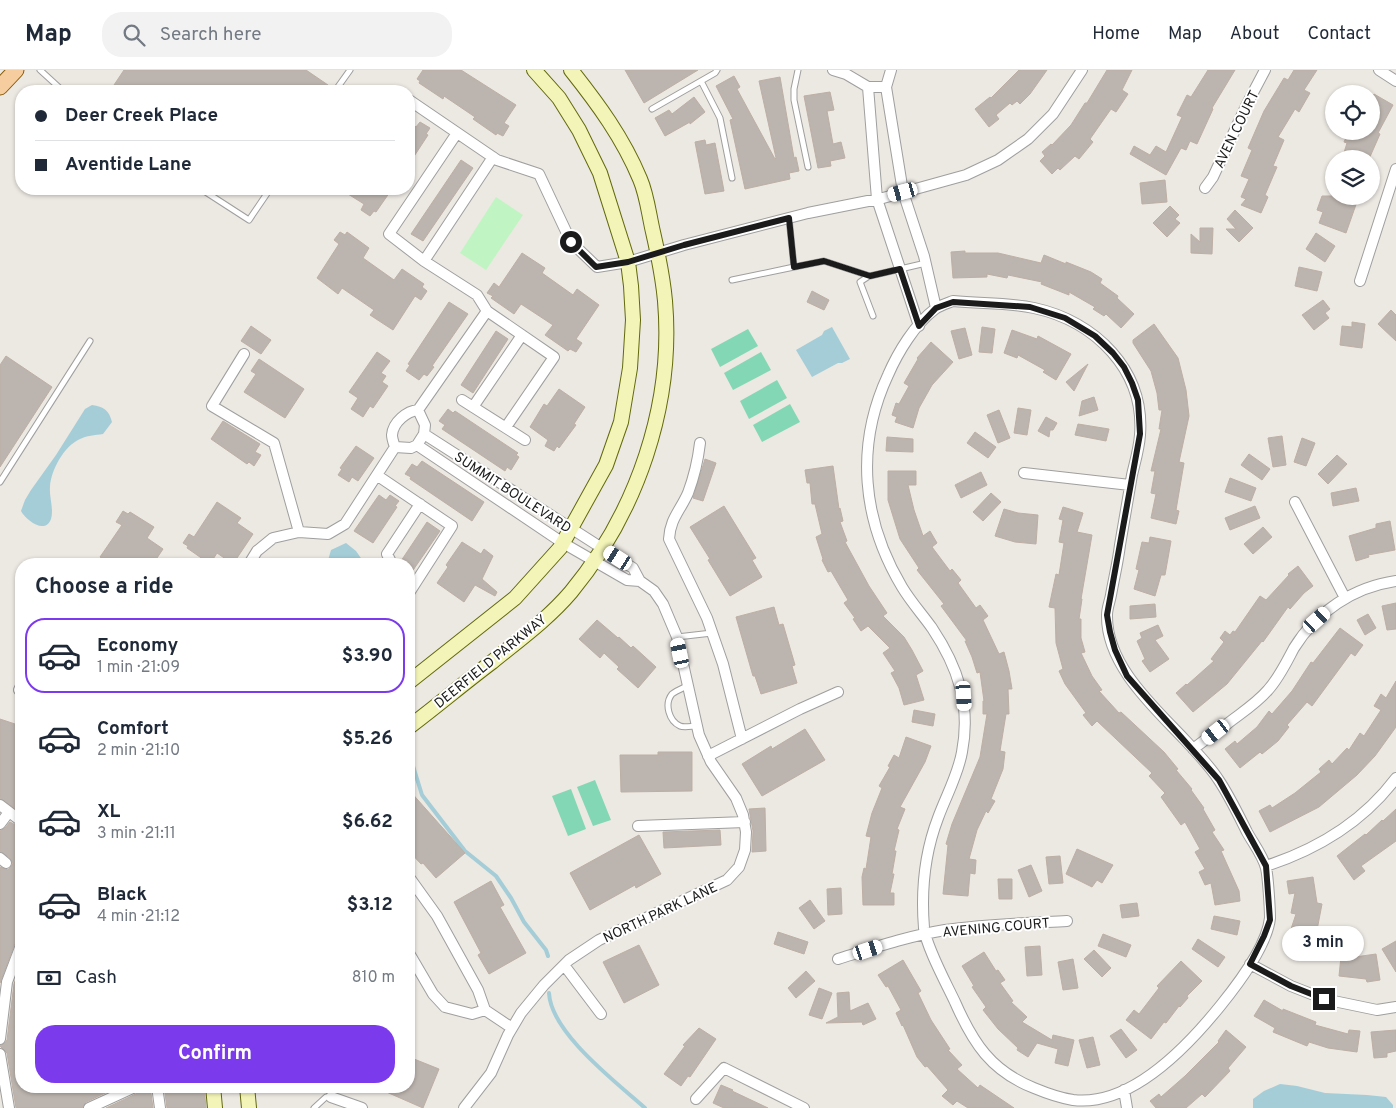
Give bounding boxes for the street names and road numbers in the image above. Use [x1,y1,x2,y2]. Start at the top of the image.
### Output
street label: AVEN COURT [1211,88,1264,171]
street label: SUMMIT BOULEVARD [450,449,574,537]
street label: DEERFIELD PARKWAY [431,612,551,713]
street label: NORTH PARK LANE [601,879,721,947]
street label: AVENING COURT [942,915,1051,942]

